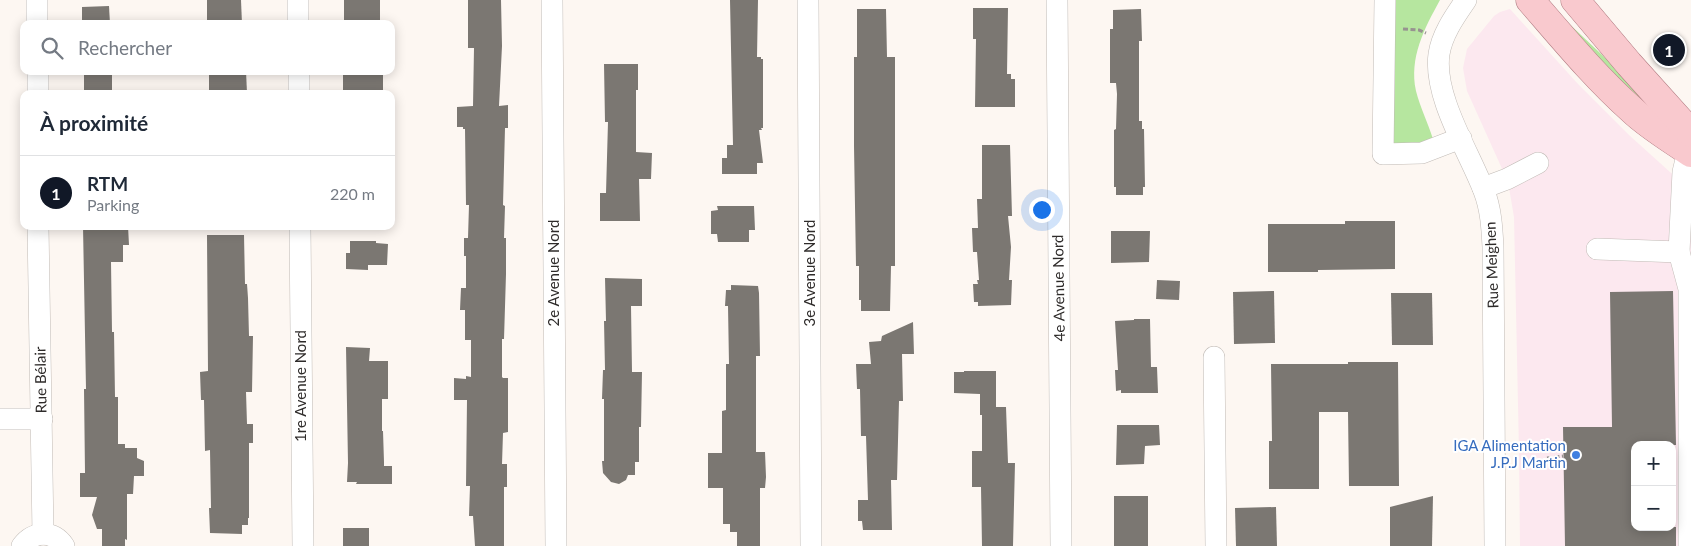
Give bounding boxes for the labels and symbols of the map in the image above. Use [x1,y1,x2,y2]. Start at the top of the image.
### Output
pin: 1 [1653,31,1685,69]
your location [1029,197,1055,223]
street label: 2e Avenue Nord [544,220,562,326]
street label: 3e Avenue Nord [800,220,818,326]
street label: Rue Meighen [1480,221,1502,309]
street label: 4e Avenue Nord [1048,234,1068,342]
street label: 1re Avenue Nord [291,330,309,442]
street label: Rue Bélair [30,346,50,414]
place label: IGA Alimentation J.P.J Martin [1453,436,1566,471]
marker: IGA Alimentation J.P.J Martin [1570,449,1582,461]

